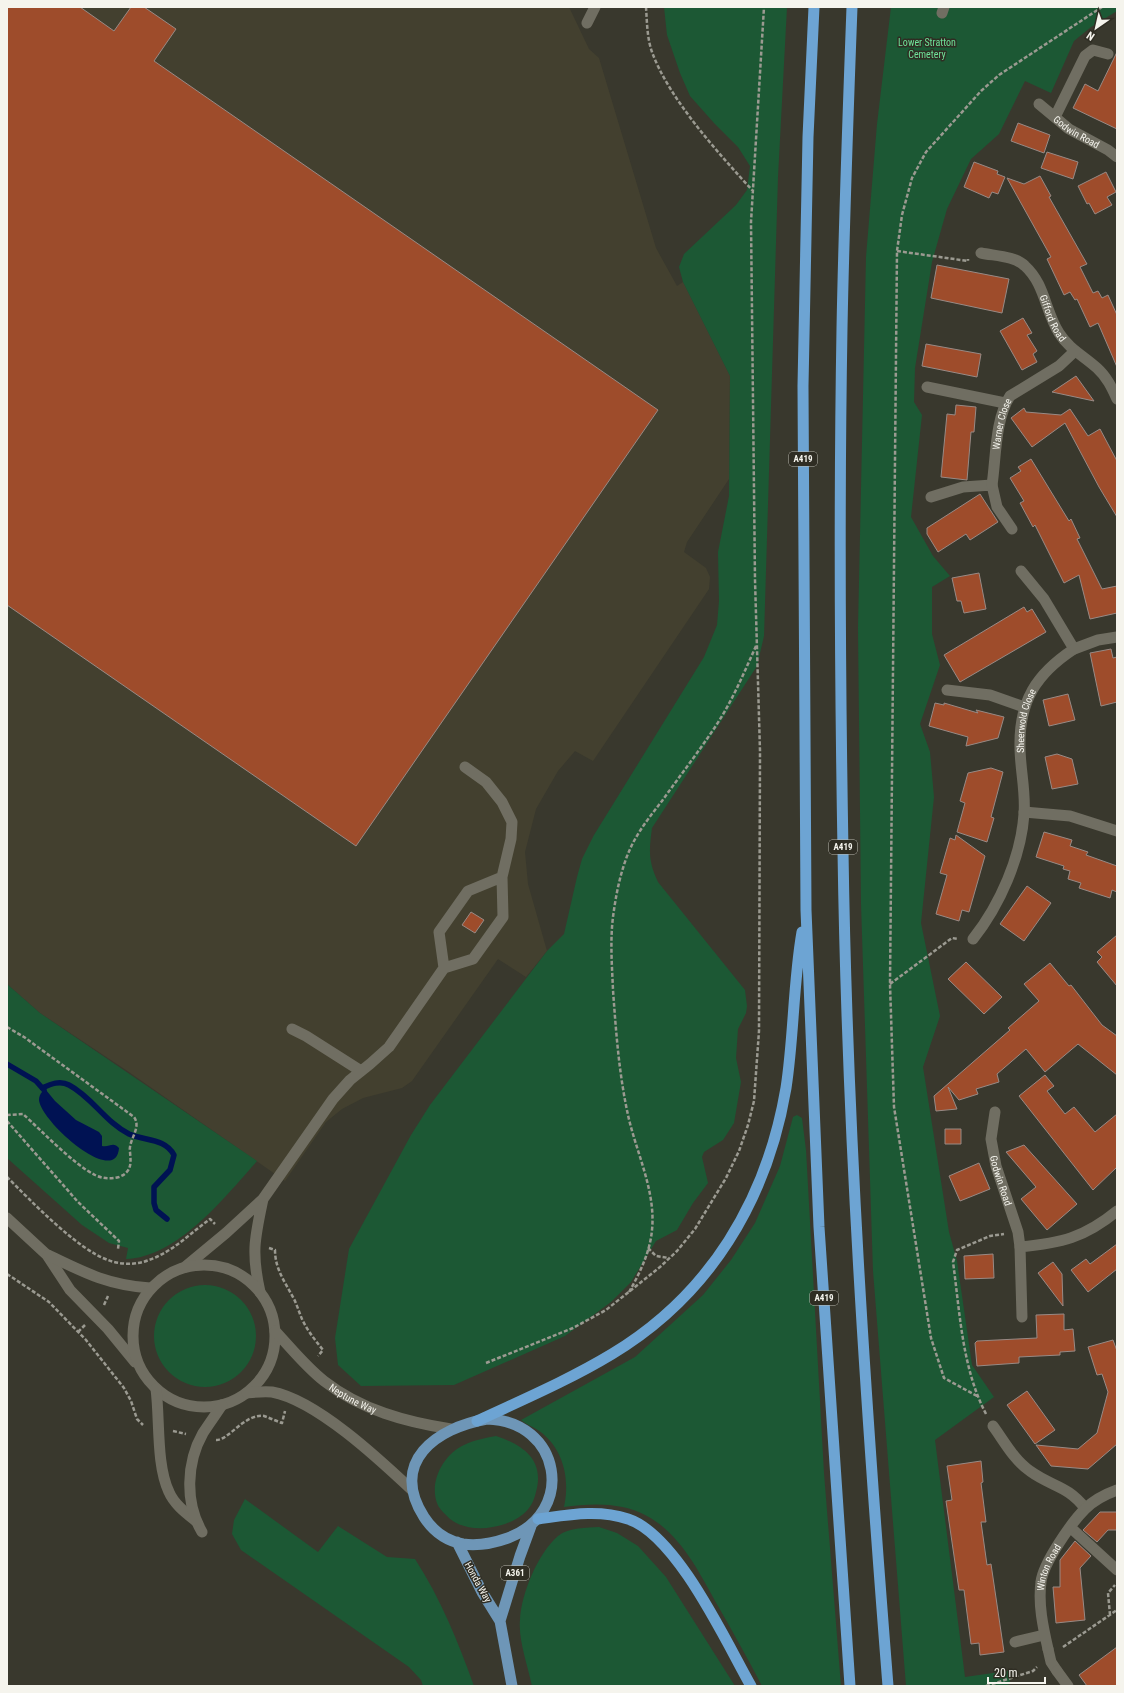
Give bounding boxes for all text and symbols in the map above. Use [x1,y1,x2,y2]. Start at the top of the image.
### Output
north arrow [1076,8,1116,48]
text: N [1084,28,1097,43]
park label: Lower Stratton Cemetery [898,37,956,60]
street label: Godwin Road [1052,113,1102,150]
street label: Gifford Road [1038,293,1069,344]
street label: Warner Close [990,396,1013,450]
road number: A419 [789,452,817,466]
street label: Sheerwold Close [1014,686,1038,753]
road number: A419 [829,840,857,854]
street label: Godwin Road [989,1154,1014,1207]
road number: A419 [810,1291,838,1305]
street label: Neptune Way [327,1381,378,1415]
street label: Winton Road [1035,1542,1063,1591]
street label: Honda Way [462,1560,494,1604]
road number: A361 [501,1566,529,1580]
scale bar [988,1659,1045,1685]
text: 20 m [994,1666,1018,1680]

